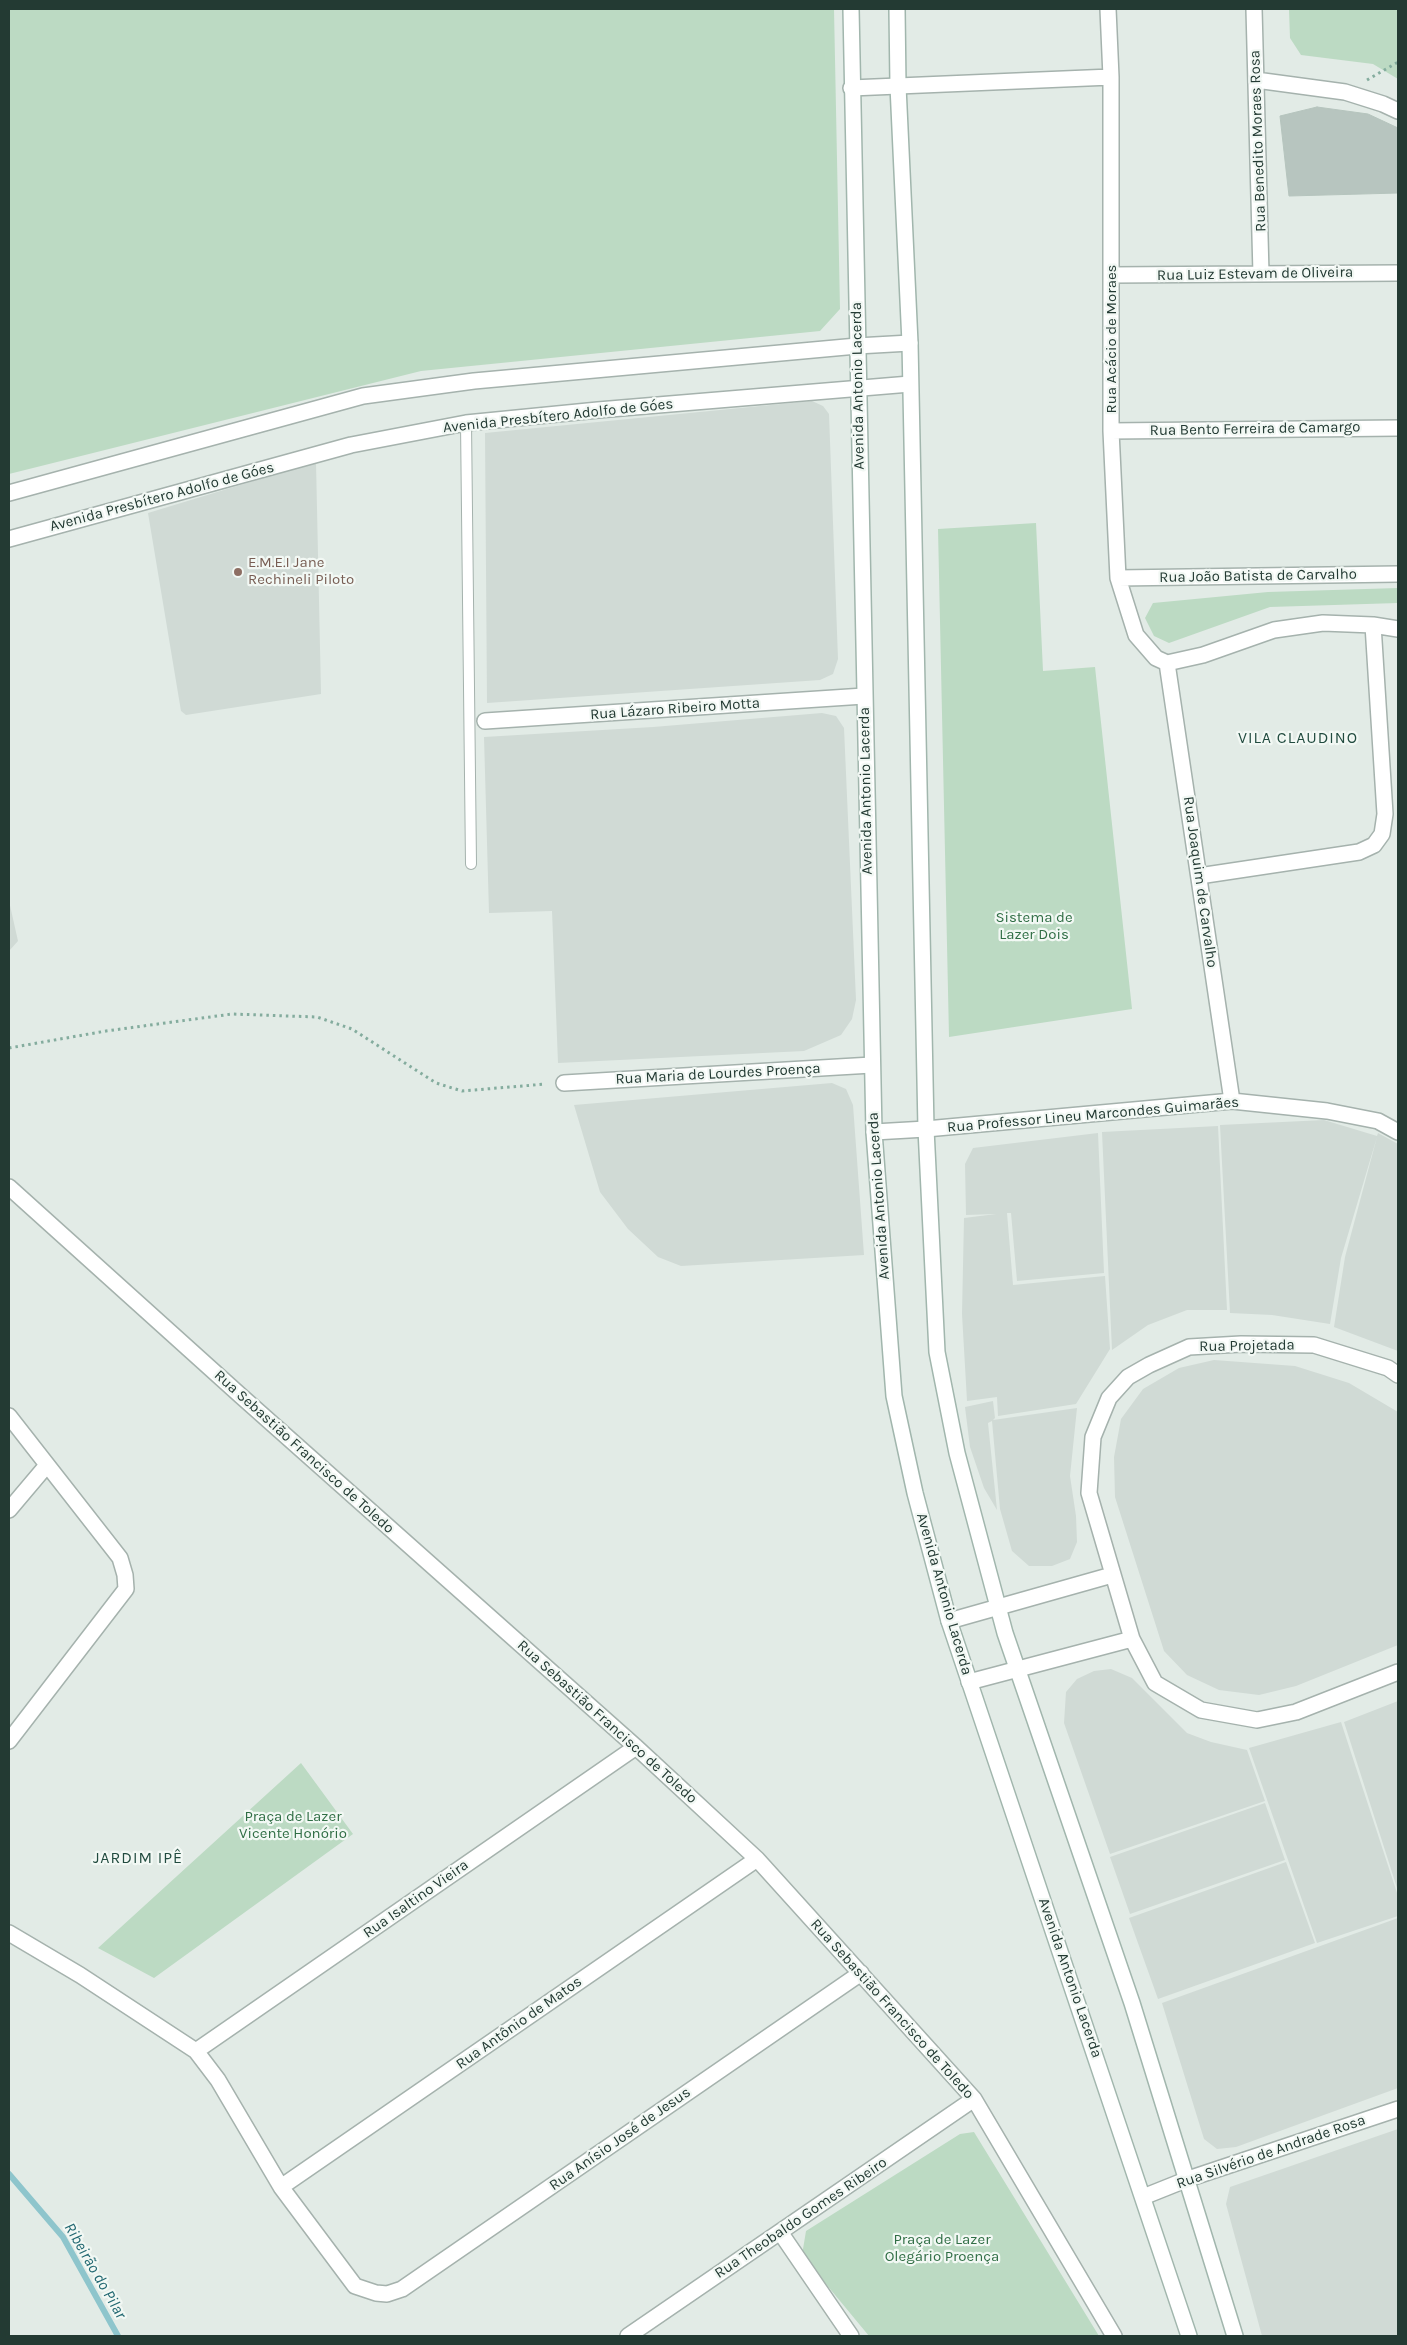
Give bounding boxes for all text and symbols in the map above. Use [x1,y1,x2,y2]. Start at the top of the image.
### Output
street label: Rua Benedito Moraes Rosa [1246,50,1270,232]
street label: Rua Luiz Estevam de Oliveira [1157,263,1353,285]
street label: Rua Acácio de Moraes [1103,265,1121,413]
street label: Avenida Antonio Lacerda [848,302,868,470]
street label: Avenida Presbítero Adolfo de Góes [442,395,674,437]
street label: Rua Bento Ferreira de Camargo [1150,418,1360,440]
street label: Avenida Presbítero Adolfo de Góes [48,458,276,536]
place label: E.M.E.I Jane Rechineli Piloto [248,554,354,589]
street label: Rua João Batista de Carvalho [1159,565,1357,587]
marker: E.M.E.I Jane Rechineli Piloto [232,566,244,578]
street label: Rua Lázaro Ribeiro Motta [589,694,761,724]
street label: Avenida Antonio Lacerda [856,707,876,875]
district label: VILA CLAUDINO [1236,728,1360,748]
street label: Rua Joaquim de Carvalho [1179,795,1221,969]
park label: Sistema de Lazer Dois [995,909,1073,944]
street label: Rua Maria de Lourdes Proença [615,1060,821,1088]
street label: Rua Professor Lineu Marcondes Guimarães [946,1093,1240,1137]
street label: Avenida Antonio Lacerda [864,1112,894,1280]
street label: Rua Projetada [1199,1336,1295,1356]
street label: Rua Sebastião Francisco de Toledo [210,1366,398,1538]
street label: Avenida Antonio Lacerda [912,1511,976,1677]
street label: Rua Sebastião Francisco de Toledo [513,1636,701,1808]
park label: Praça de Lazer Vicente Honório [239,1808,347,1843]
district label: JARDIM IPÊ [92,1848,184,1868]
street label: Rua Isaltino Vieira [360,1856,472,1942]
street label: Avenida Antonio Lacerda [1034,1896,1106,2060]
street label: Rua Sebastião Francisco de Toledo [806,1915,978,2103]
street label: Rua Antônio de Matos [453,1973,585,2073]
street label: Rua Anísio José de Jesus [546,2083,694,2195]
street label: Rua Silvério de Andrade Rosa [1174,2111,1368,2193]
street label: Rua Theobaldo Gomes Ribeiro [711,2154,891,2282]
water label: Ribeirão do Pilar [60,2220,130,2322]
park label: Praça de Lazer Olegário Proença [885,2231,999,2266]

